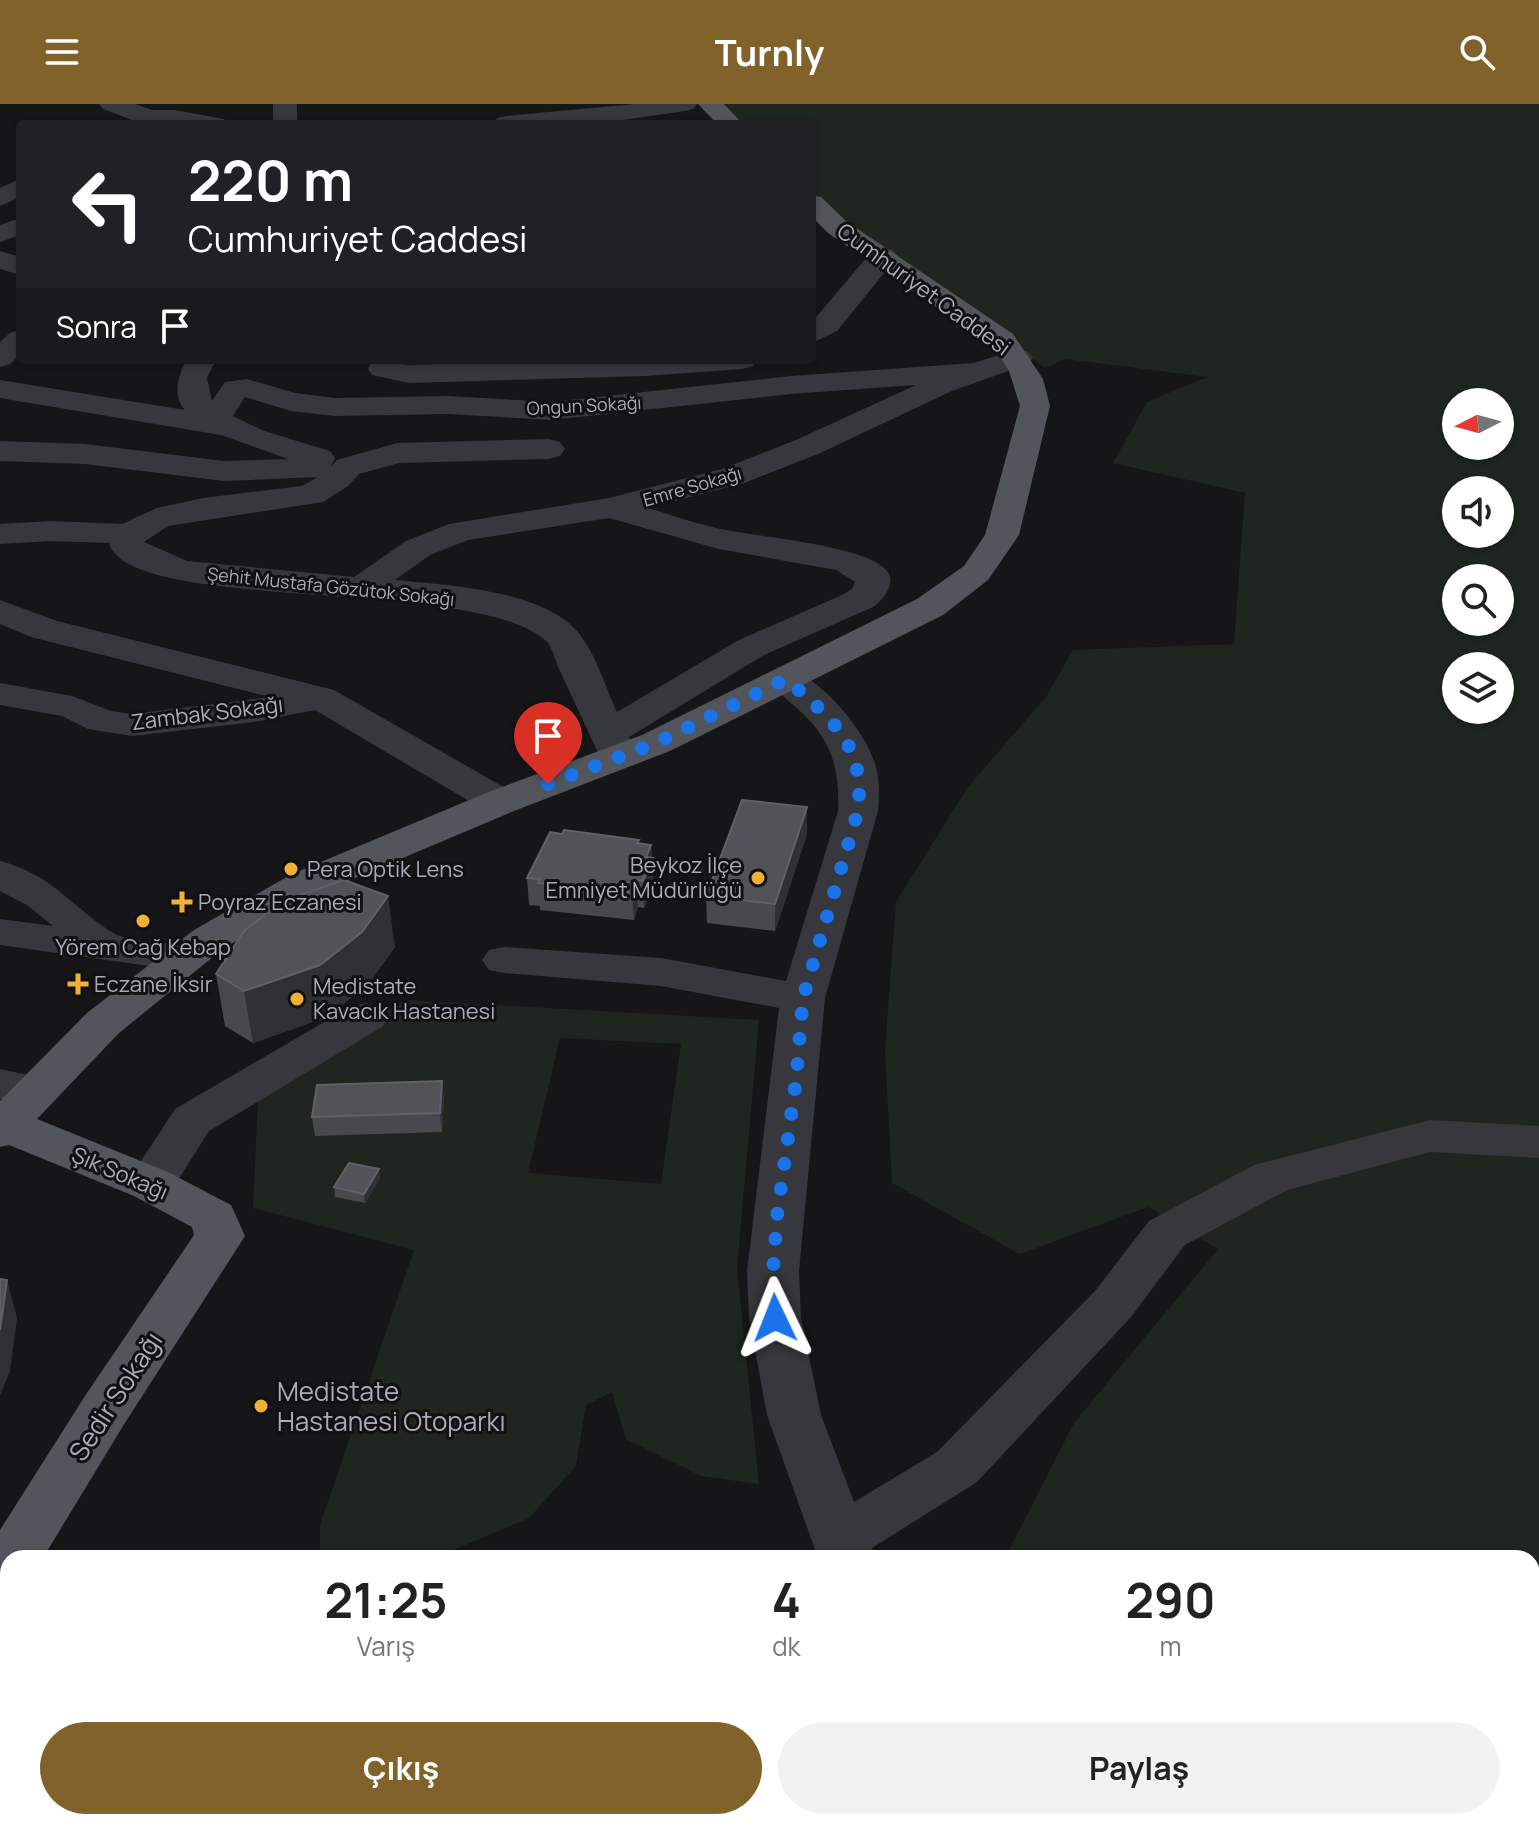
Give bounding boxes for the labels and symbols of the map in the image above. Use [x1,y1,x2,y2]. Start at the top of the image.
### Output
street label: Cumhuriyet Caddesi [831,216,1017,362]
north arrow [1442,388,1514,460]
street label: Ongun Sokağı [526,390,642,420]
street label: Emre Sokağı [640,460,744,512]
street label: Şehit Mustafa Gözütok Sokağı [206,561,456,611]
street label: Zambak Sokağı [129,689,285,737]
pin [514,702,582,784]
place label: Beykoz İlçe Emniyet Müdürlüğü [545,850,742,905]
place label: Pera Optik Lens [307,854,464,884]
marker: Pera Optik Lens [282,860,300,878]
marker: Beykoz İlçe Emniyet Müdürlüğü [749,869,767,887]
place label: Poyraz Eczanesi [198,887,362,917]
marker: Poyraz Eczanesi [173,893,191,911]
marker: Yörem Cağ Kebap [134,912,152,930]
place label: Yörem Cağ Kebap [55,932,231,962]
place label: Eczane İksir [94,969,213,999]
place label: Medistate Kavacık Hastanesi [313,971,495,1026]
marker: Eczane İksir [69,975,87,993]
marker: Medistate Kavacık Hastanesi [288,990,306,1008]
street label: Şık Sokağı [67,1139,173,1207]
position arrow [733,1276,817,1360]
street label: Sedir Sokağı [60,1324,170,1468]
place label: Medistate Hastanesi Otoparkı [277,1373,505,1439]
marker: Medistate Hastanesi Otoparkı [252,1397,270,1415]

